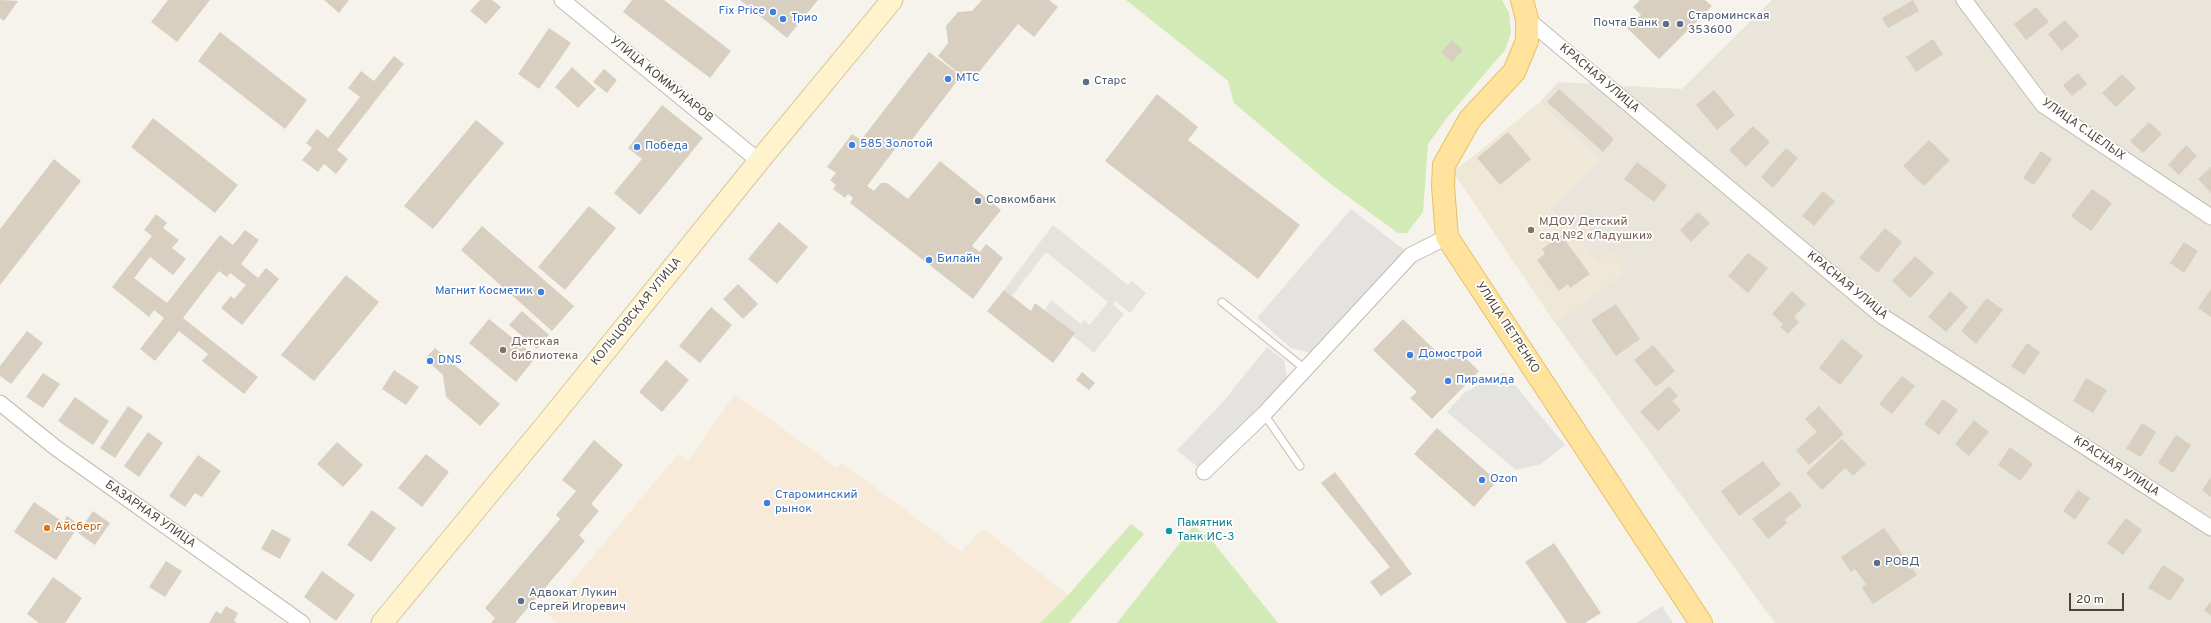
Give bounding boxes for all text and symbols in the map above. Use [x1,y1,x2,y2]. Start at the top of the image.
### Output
place label: Fix Price [718,5,765,19]
marker: Fix Price [768,7,778,17]
place label: Староминская 353600 [1688,10,1770,38]
place label: Трио [791,12,818,26]
marker: Трио [778,14,788,24]
place label: Почта Банк [1593,17,1658,31]
marker: Почта Банк [1661,19,1671,29]
marker: Староминская 353600 [1675,19,1685,29]
street label: УЛИЦА КОММУНАРОВ [607,34,715,126]
street label: КРАСНАЯ УЛИЦА [1556,41,1642,117]
place label: МТС [956,72,980,86]
marker: МТС [943,74,953,84]
place label: Старс [1094,75,1126,89]
marker: Старс [1081,77,1091,87]
street label: УЛИЦА С.ЦЕЛЫХ [2039,96,2127,164]
place label: 585 Золотой [860,138,933,152]
place label: Победа [645,140,688,154]
marker: 585 Золотой [847,140,857,150]
marker: Победа [632,142,642,152]
place label: Совкомбанк [986,194,1056,208]
marker: Совкомбанк [973,196,983,206]
place label: МДОУ Детский сад №2 «Ладушки» [1539,216,1652,244]
marker: МДОУ Детский сад №2 «Ладушки» [1526,225,1536,235]
street label: КРАСНАЯ УЛИЦА [1804,249,1890,323]
place label: Билайн [937,253,980,267]
street label: КОЛЬЦОВСКАЯ УЛИЦА [589,255,685,369]
marker: Билайн [924,255,934,265]
street label: УЛИЦА ПЕТРЕНКО [1472,280,1542,376]
place label: Магнит Косметик [435,285,533,299]
marker: Магнит Косметик [536,287,546,297]
place label: Детская библиотека [511,336,578,364]
marker: Детская библиотека [498,345,508,355]
place label: Домострой [1418,348,1482,362]
marker: Домострой [1405,350,1415,360]
place label: DNS [438,354,462,368]
marker: DNS [425,356,435,366]
place label: Пирамида [1456,374,1514,388]
marker: Пирамида [1443,376,1453,386]
street label: КРАСНАЯ УЛИЦА [2070,434,2162,500]
place label: Ozon [1490,473,1518,487]
marker: Ozon [1477,475,1487,485]
street label: БАЗАРНАЯ УЛИЦА [102,478,198,552]
place label: Староминский рынок [775,489,858,517]
marker: Староминский рынок [762,498,772,508]
place label: Памятник Танк ИС-3 [1177,517,1234,545]
place label: Айсберг [55,521,102,535]
marker: Айсберг [42,523,52,533]
marker: Памятник Танк ИС-3 [1164,526,1174,536]
place label: РОВД [1885,556,1920,570]
marker: РОВД [1872,558,1882,568]
scale bar [2071,585,2126,611]
place label: Адвокат Лукин Сергей Игоревич [529,587,626,615]
text: 20 m [2076,592,2104,608]
marker: Адвокат Лукин Сергей Игоревич [516,596,526,606]

